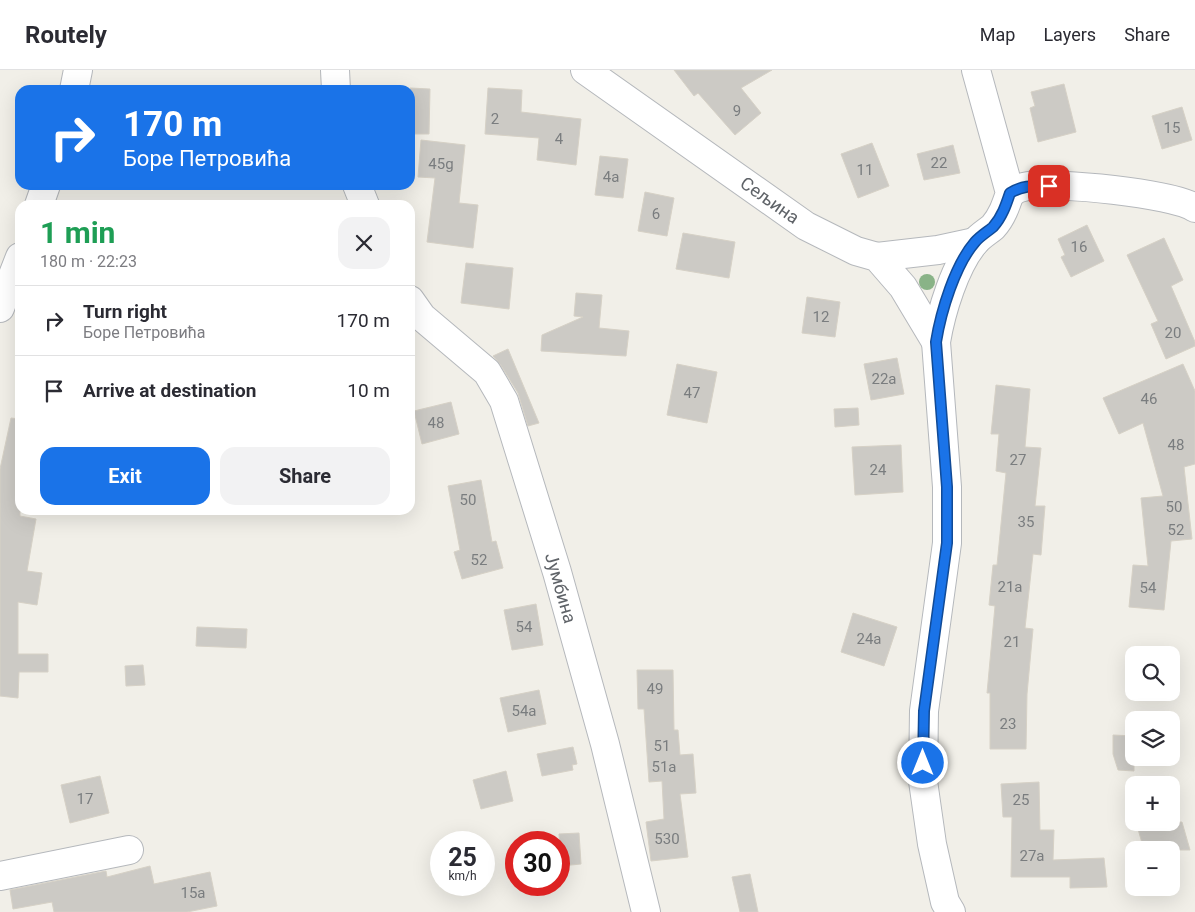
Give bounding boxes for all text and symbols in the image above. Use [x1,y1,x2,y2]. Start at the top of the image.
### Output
text: Routely [25,21,107,49]
text: Map [980,24,1015,45]
text: Layers [1043,24,1096,45]
text: Share [1124,24,1170,45]
house number: 9 [733,102,741,120]
text: 170 m [123,104,222,145]
icon: right [40,105,105,170]
house number: 2 [491,110,499,128]
house number: 15 [1164,119,1180,137]
house number: 4 [555,130,564,148]
text: Боре Петровића [123,146,291,171]
house number: 22 [931,154,947,172]
house number: 45g [428,155,454,173]
house number: 11 [857,161,873,179]
pin [1028,165,1070,207]
house number: 4a [603,168,619,186]
street label: Сељина [736,172,804,228]
icon: arrive [1035,172,1063,200]
house number: 6 [652,205,660,223]
text: 1 min [40,215,115,250]
button: close [338,217,390,269]
house number: 16 [1071,238,1087,256]
text: 180 m · 22:23 [40,252,137,271]
text: Turn right [83,300,167,323]
icon: right [40,307,68,335]
house number: 12 [813,308,829,326]
text: 170 m [337,309,390,332]
text: Боре Петровића [83,323,205,342]
house number: 20 [1165,324,1181,342]
house number: 22a [871,370,897,388]
icon: arrive [40,377,68,405]
text: Arrive at destination [83,379,256,402]
text: 10 m [347,379,390,402]
house number: 47 [684,384,700,402]
house number: 46 [1141,390,1157,408]
house number: 48 [428,414,444,432]
house number: 48 [1168,436,1184,454]
button: Exit [40,447,210,505]
button: Share [220,447,390,505]
house number: 27 [1010,451,1026,469]
house number: 24 [870,461,887,479]
house number: 50 [460,491,476,509]
house number: 50 [1166,498,1182,516]
house number: 35 [1018,513,1034,531]
house number: 52 [1168,521,1184,539]
street label: Јумбина [541,550,581,626]
house number: 52 [471,551,487,569]
house number: 21a [997,578,1023,596]
house number: 54 [1140,579,1157,597]
house number: 54 [516,618,533,636]
house number: 24a [856,630,882,648]
house number: 21 [1004,633,1020,651]
map controls [1125,646,1180,896]
button: search [1125,646,1180,701]
house number: 49 [647,680,663,698]
house number: 54a [511,702,537,720]
button: layers [1125,711,1180,766]
house number: 23 [1000,715,1016,733]
position arrow [896,736,948,788]
house number: 51 [654,737,670,755]
house number: 51a [651,758,677,776]
button: + [1125,776,1180,831]
house number: 17 [77,790,93,808]
house number: 25 [1013,791,1029,809]
house number: 530 [654,830,680,848]
speed limit sign: 30 [505,831,570,896]
button: − [1125,841,1180,896]
text: 25 [448,843,477,872]
house number: 27a [1019,847,1045,865]
text: km/h [448,869,477,883]
house number: 15a [180,884,206,902]

